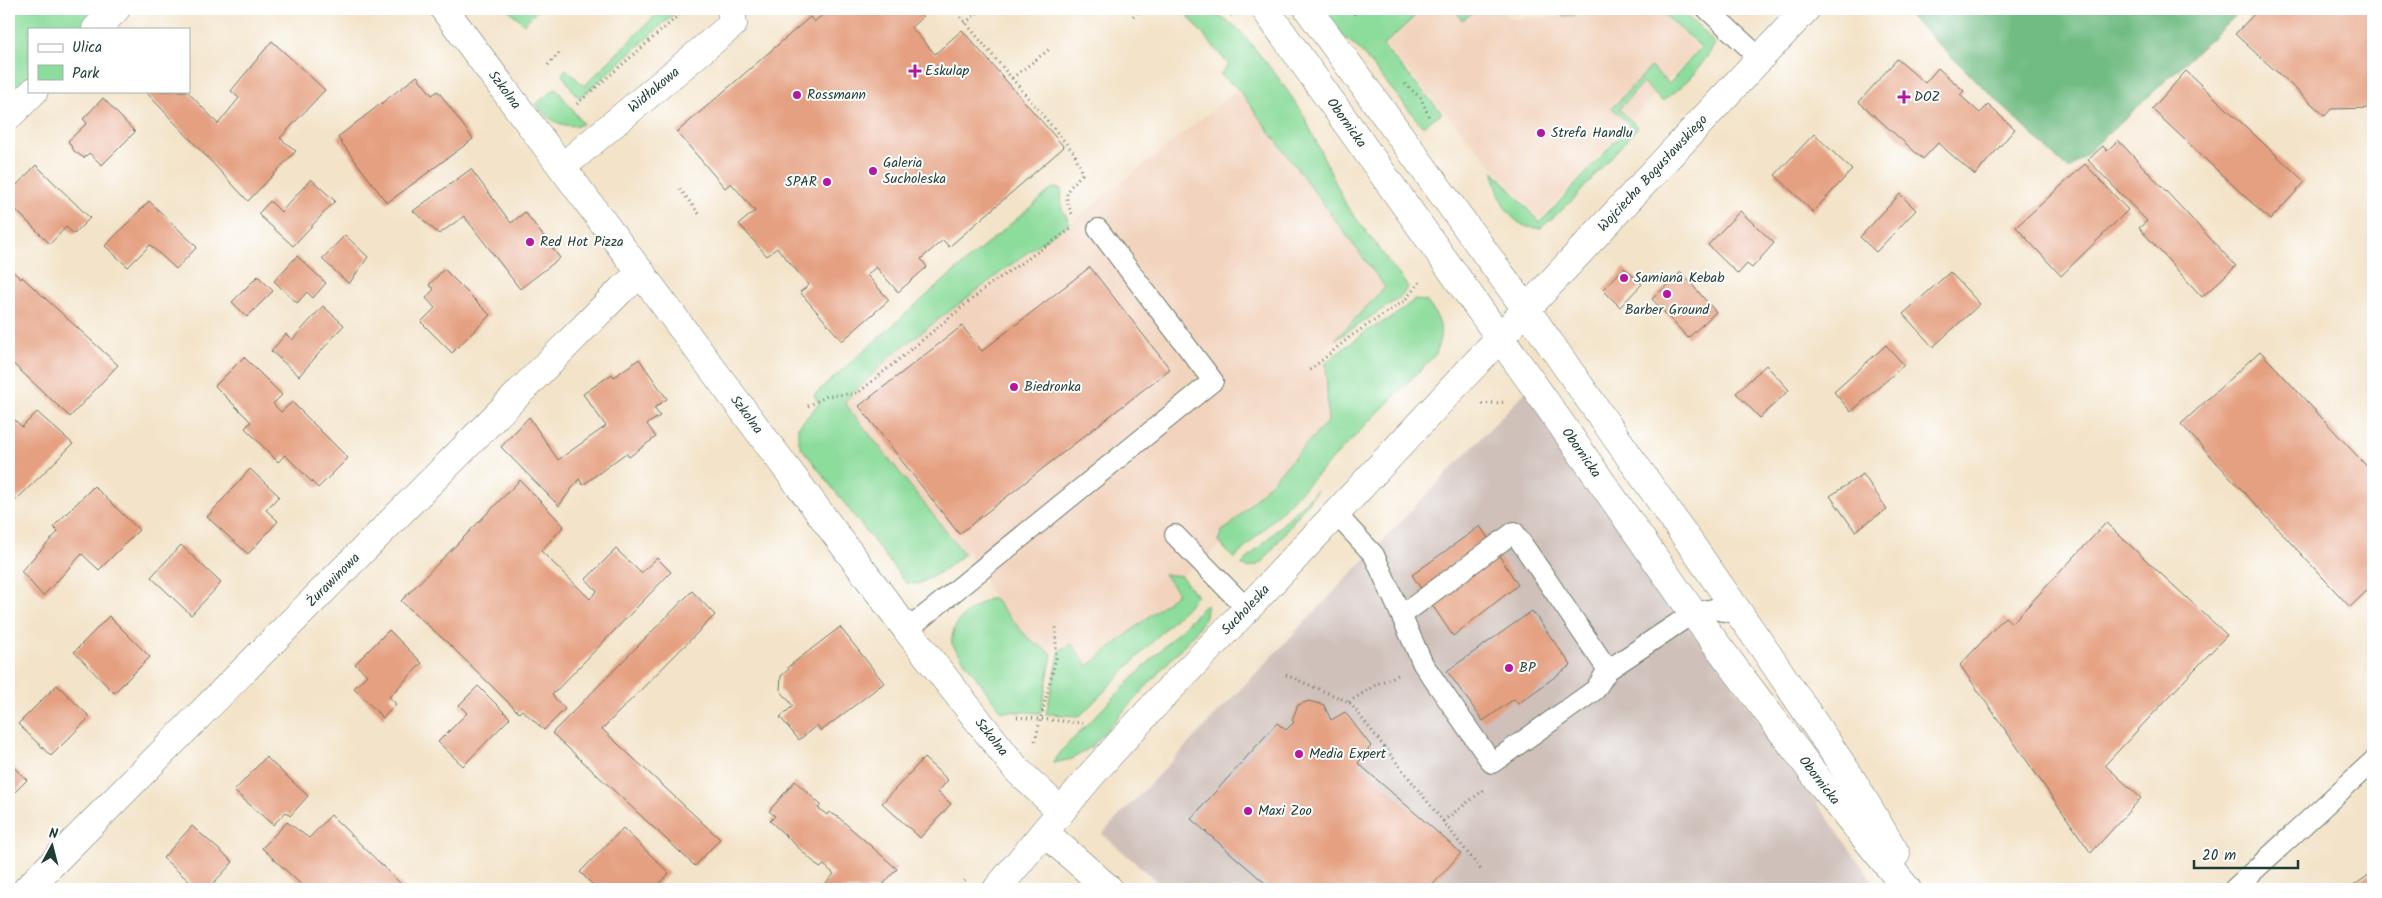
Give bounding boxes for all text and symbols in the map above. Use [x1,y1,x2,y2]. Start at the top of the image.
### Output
legend [28,28,190,92]
text: Ulica [72,36,102,60]
place label: Eskulap [925,60,969,82]
text: Park [72,62,100,86]
street label: Widłakowa [623,62,685,118]
marker: Eskulap [909,65,921,77]
street label: Szkolna [482,66,526,114]
place label: Rossmann [807,84,866,106]
place label: DOZ [1914,86,1940,108]
marker: Rossmann [791,89,803,101]
marker: DOZ [1898,91,1910,103]
street label: Obornicka [1321,93,1372,153]
street label: Wojciecha Bogusławskiego [1592,110,1713,237]
place label: Strefa Handlu [1551,122,1633,144]
marker: Strefa Handlu [1535,127,1547,139]
place label: Galeria Sucholeska [883,152,946,190]
marker: Galeria Sucholeska [867,165,879,177]
place label: SPAR [785,171,817,193]
marker: SPAR [821,176,833,188]
place label: Red Hot Pizza [540,231,624,253]
marker: Red Hot Pizza [524,236,536,248]
place label: Samiana Kebab [1634,267,1725,289]
marker: Samiana Kebab [1618,272,1630,284]
marker: Barber Ground [1661,288,1673,300]
place label: Barber Ground [1625,299,1710,321]
place label: Biedronka [1024,376,1081,398]
marker: Biedronka [1008,381,1020,393]
street label: Szkolna [724,390,768,439]
street label: Obornicka [1556,423,1607,483]
street label: Żurawinowa [301,548,365,612]
street label: Sucholeska [1216,580,1275,640]
place label: BP [1519,657,1536,679]
marker: BP [1503,662,1515,674]
street label: Szkolna [969,713,1014,761]
place label: Media Expert [1309,743,1387,765]
marker: Media Expert [1293,748,1305,760]
street label: Obornicka [1793,751,1845,810]
place label: Maxi Zoo [1258,800,1312,822]
marker: Maxi Zoo [1242,805,1254,817]
north arrow [28,820,78,870]
text: N [48,823,59,846]
scale bar [2194,838,2298,870]
text: 20 m [2202,844,2236,868]

